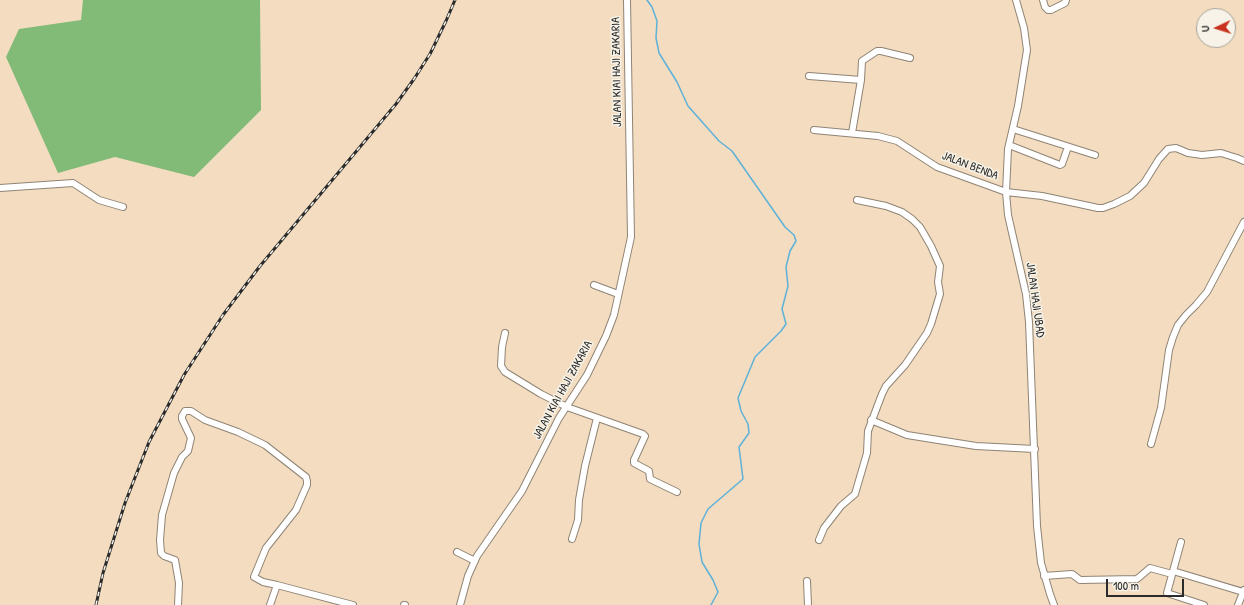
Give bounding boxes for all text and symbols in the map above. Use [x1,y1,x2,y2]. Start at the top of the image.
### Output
north arrow [1196,8,1236,48]
street label: JALAN KIAI HAJI ZAKARIA [609,17,625,127]
text: U [1198,25,1212,32]
street label: JALAN BENDA [940,149,1000,183]
street label: JALAN HAJI UBAD [1023,262,1047,338]
street label: JALAN KIAI HAJI ZAKARIA [530,338,596,442]
scale bar [1108,571,1186,597]
text: 100 m [1113,577,1139,594]

